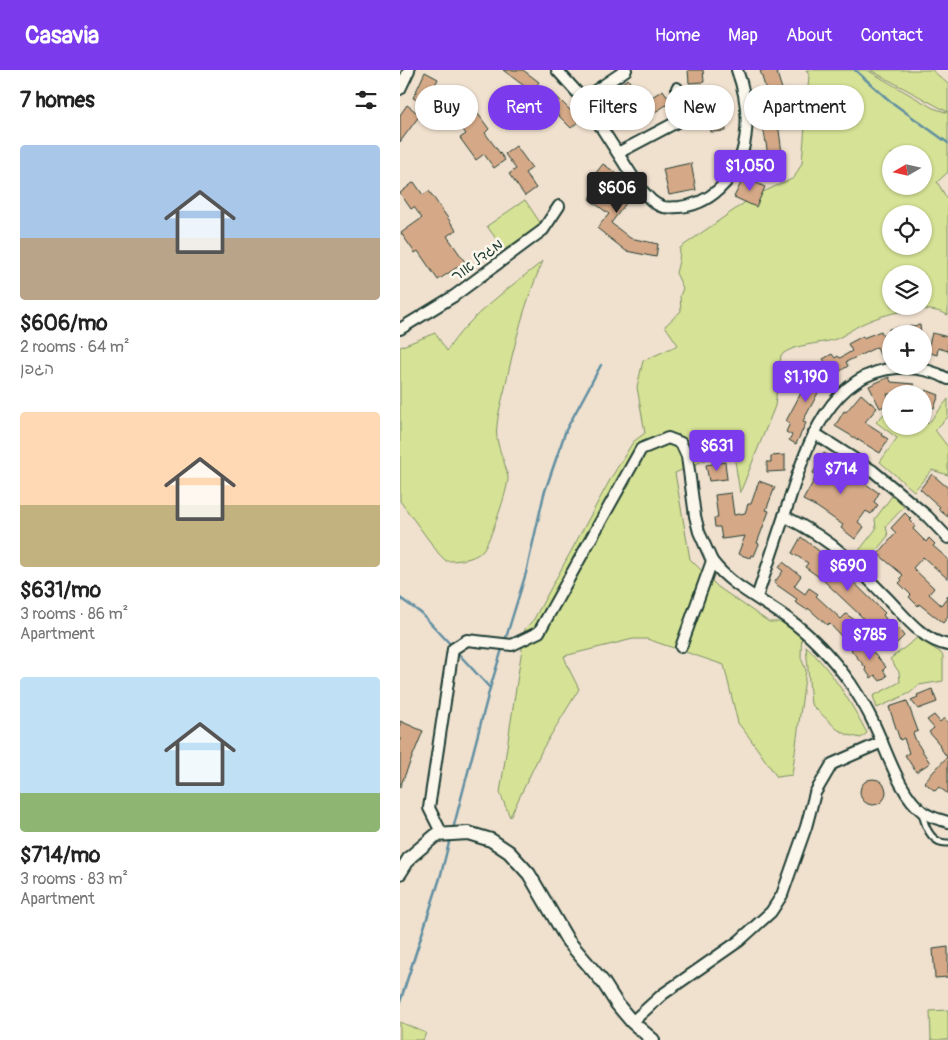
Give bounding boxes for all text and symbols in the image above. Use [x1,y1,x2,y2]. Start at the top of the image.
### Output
text: Casavia [25,21,99,50]
text: Home [655,24,700,47]
text: Map [728,24,758,47]
text: About [786,24,832,47]
text: Contact [860,24,923,47]
chip: Buy [415,85,478,130]
chip: Rent [488,85,560,130]
chip: Filters [570,85,655,130]
chip: New [665,85,734,130]
chip: Apartment [744,85,864,130]
icon: filters [352,86,380,114]
text: 7 homes [20,87,95,114]
north arrow [882,145,932,195]
map controls [882,145,932,435]
pin: $1,050 [709,150,791,192]
text: $1,050 [725,156,775,176]
pin: $606 [587,172,647,214]
icon: home [155,177,245,267]
text: $606 [598,178,636,198]
button: locate [882,205,932,255]
street label: מגדל אור [448,235,507,286]
button: layers [882,265,932,315]
text: $606/mo [20,310,108,337]
button: + [882,325,932,375]
text: 2 rooms · 64 m² [20,337,130,357]
text: הגפן [20,359,54,379]
pin: $1,190 [765,360,847,403]
text: $1,190 [784,367,828,387]
button: − [882,385,932,435]
pin: $631 [687,430,747,472]
text: $631 [700,436,734,456]
icon: home [155,444,245,534]
pin: $714 [811,452,871,495]
text: $714 [825,459,857,479]
pin: $690 [818,550,878,592]
text: $690 [829,556,867,576]
text: $631/mo [20,577,101,604]
text: 3 rooms · 86 m² [20,604,128,624]
pin: $785 [840,618,900,661]
text: Apartment [20,624,95,644]
text: $785 [853,625,887,645]
icon: home [155,709,245,799]
text: $714/mo [20,842,100,869]
text: 3 rooms · 83 m² [20,869,128,889]
text: Apartment [20,889,95,909]

